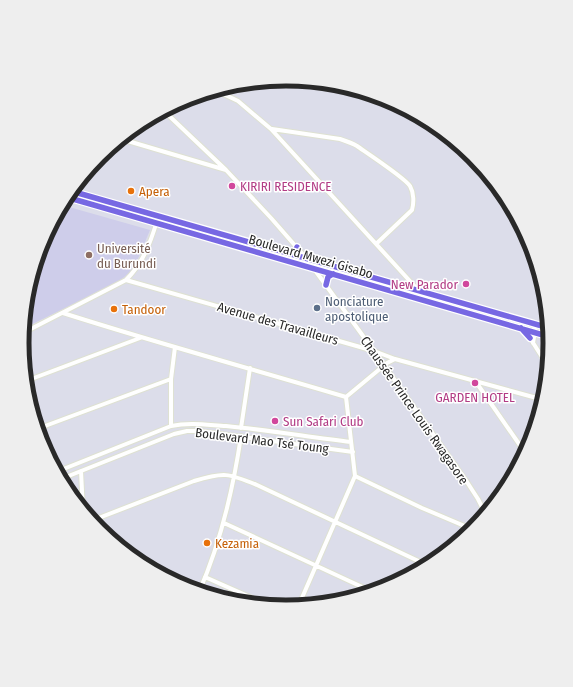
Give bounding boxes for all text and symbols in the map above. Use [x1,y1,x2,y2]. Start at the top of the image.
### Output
place label: KIRIRI RESIDENCE [240,179,331,194]
marker: KIRIRI RESIDENCE [227,181,237,191]
place label: Apera [139,184,170,199]
marker: Apera [126,186,136,196]
street label: Boulevard Mwezi Gisabo [247,232,375,281]
place label: Université du Burundi [97,241,156,271]
marker: Université du Burundi [84,250,94,260]
place label: New Parador [391,277,458,292]
marker: New Parador [461,279,471,289]
place label: Nonciature apostolique [325,294,388,324]
street label: Avenue des Travailleurs [216,299,341,348]
place label: Tandoor [122,302,166,317]
marker: Nonciature apostolique [312,303,322,313]
marker: Tandoor [109,304,119,314]
street label: Chaussée Prince Louis Rwagasore [358,333,472,487]
marker: GARDEN HOTEL [470,378,480,388]
place label: GARDEN HOTEL [435,390,515,405]
place label: Sun Safari Club [283,414,364,429]
marker: Sun Safari Club [270,416,280,426]
street label: Boulevard Mao Tsé Toung [194,425,330,456]
place label: Kezamia [215,536,259,551]
marker: Kezamia [202,538,212,548]

